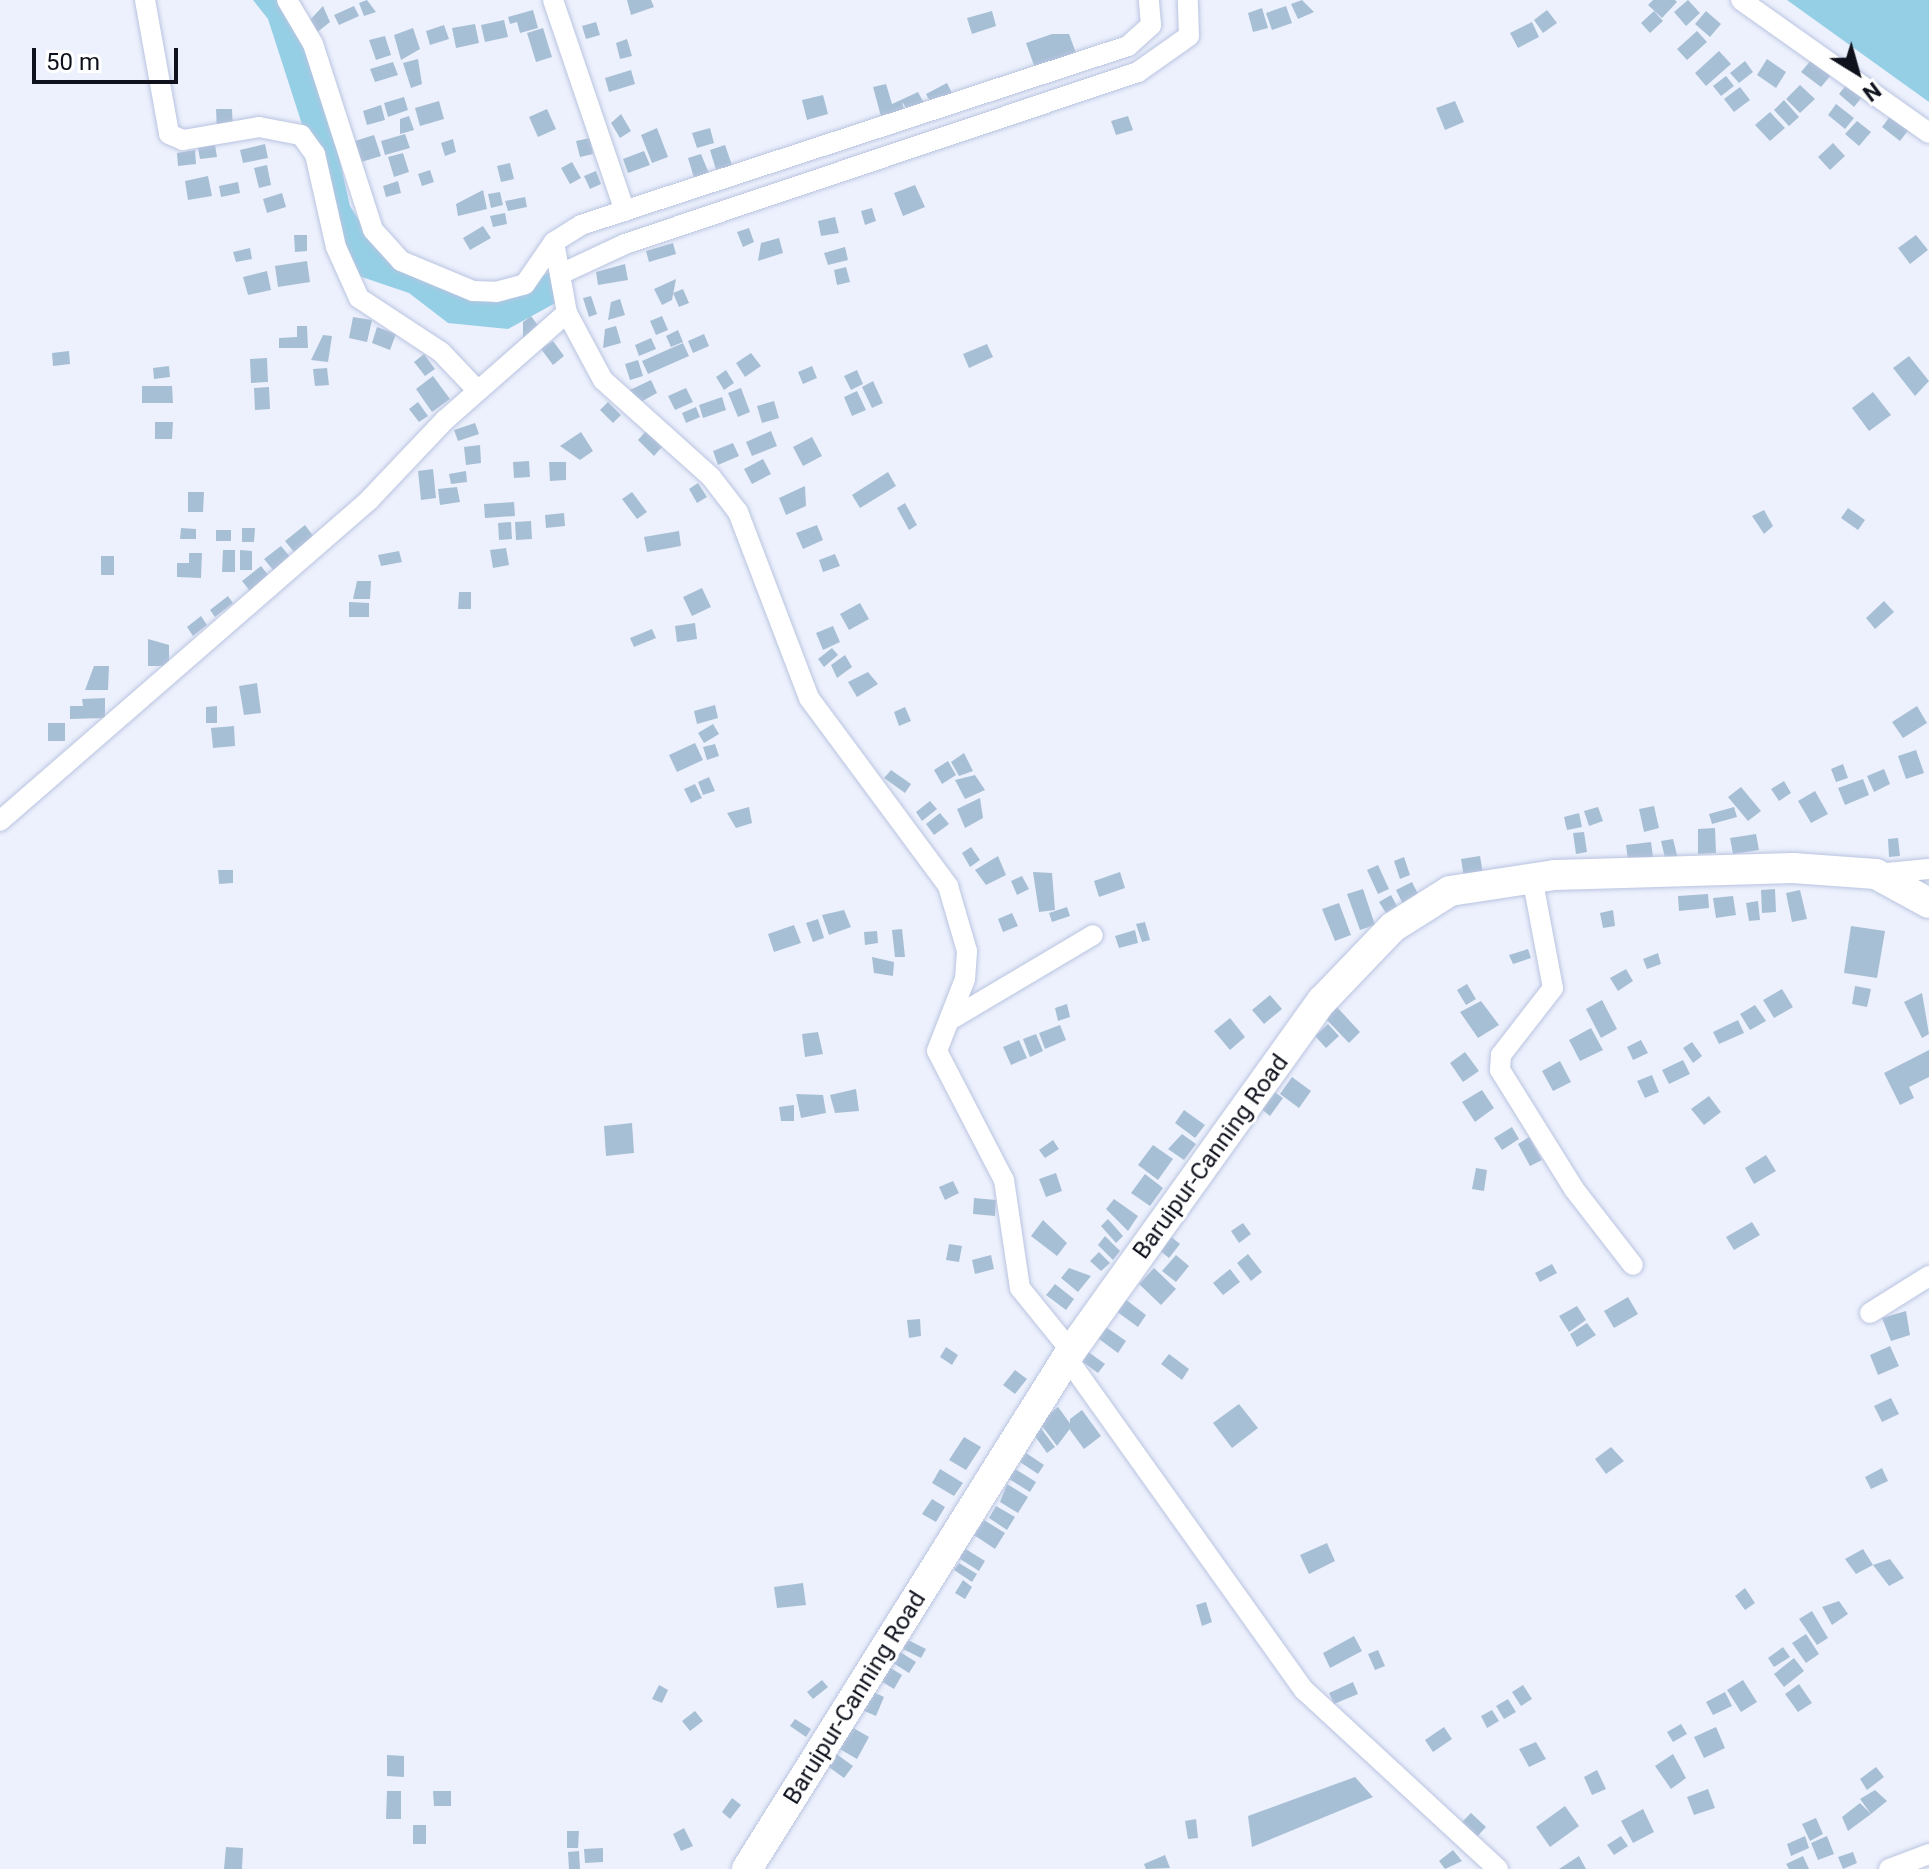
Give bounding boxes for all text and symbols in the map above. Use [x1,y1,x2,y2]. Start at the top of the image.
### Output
scale bar [36,32,182,82]
north arrow [1817,32,1897,112]
text: 50 m [46,48,100,76]
text: N [1858,77,1885,106]
street label: Baruipur-Canning Road [1127,1049,1295,1265]
street label: Baruipur-Canning Road [778,1586,932,1810]

